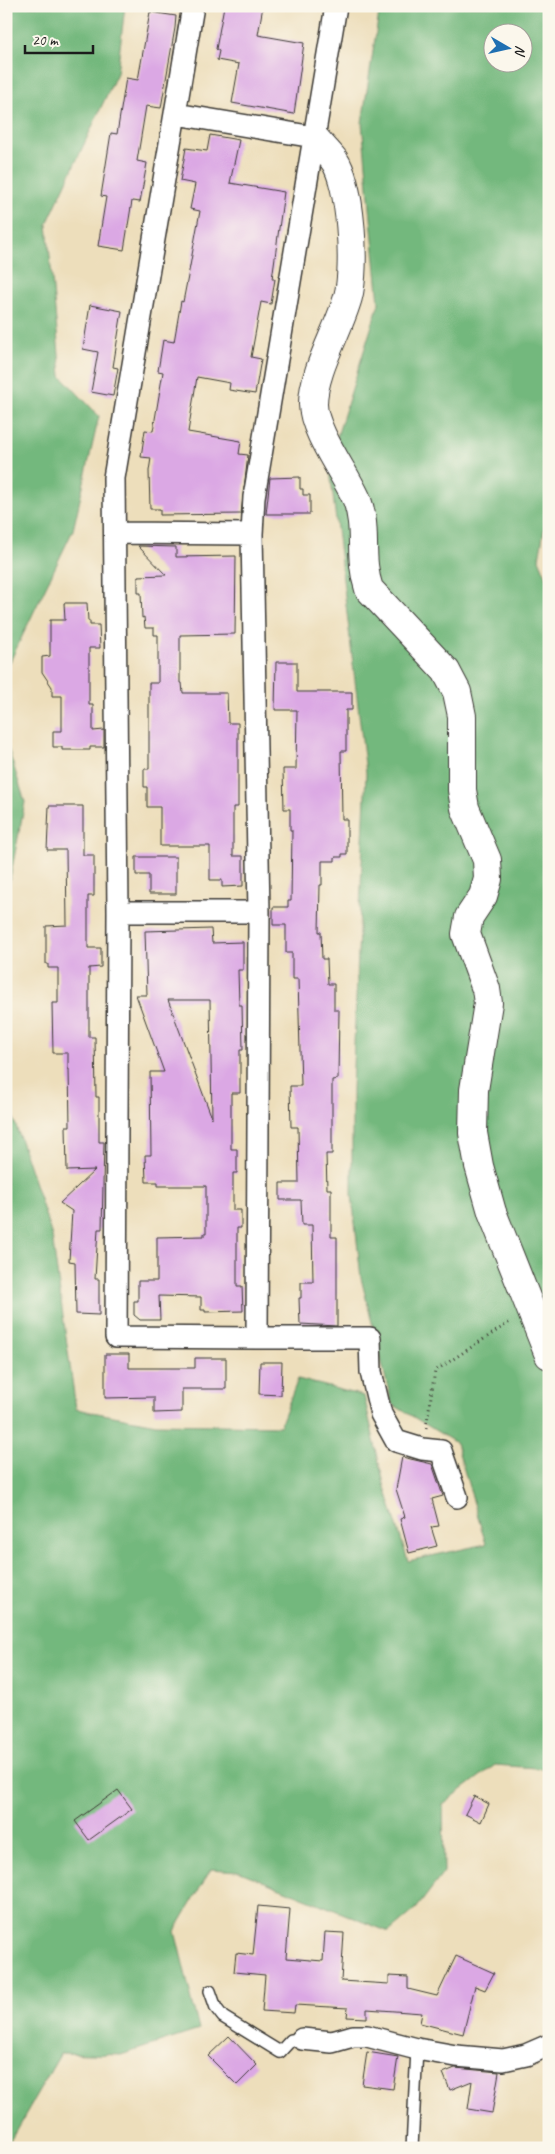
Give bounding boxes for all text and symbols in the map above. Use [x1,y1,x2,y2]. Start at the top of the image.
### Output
scale bar [25,22,92,54]
north arrow [482,22,532,72]
text: 20 m [32,31,59,50]
text: N [511,44,529,58]

